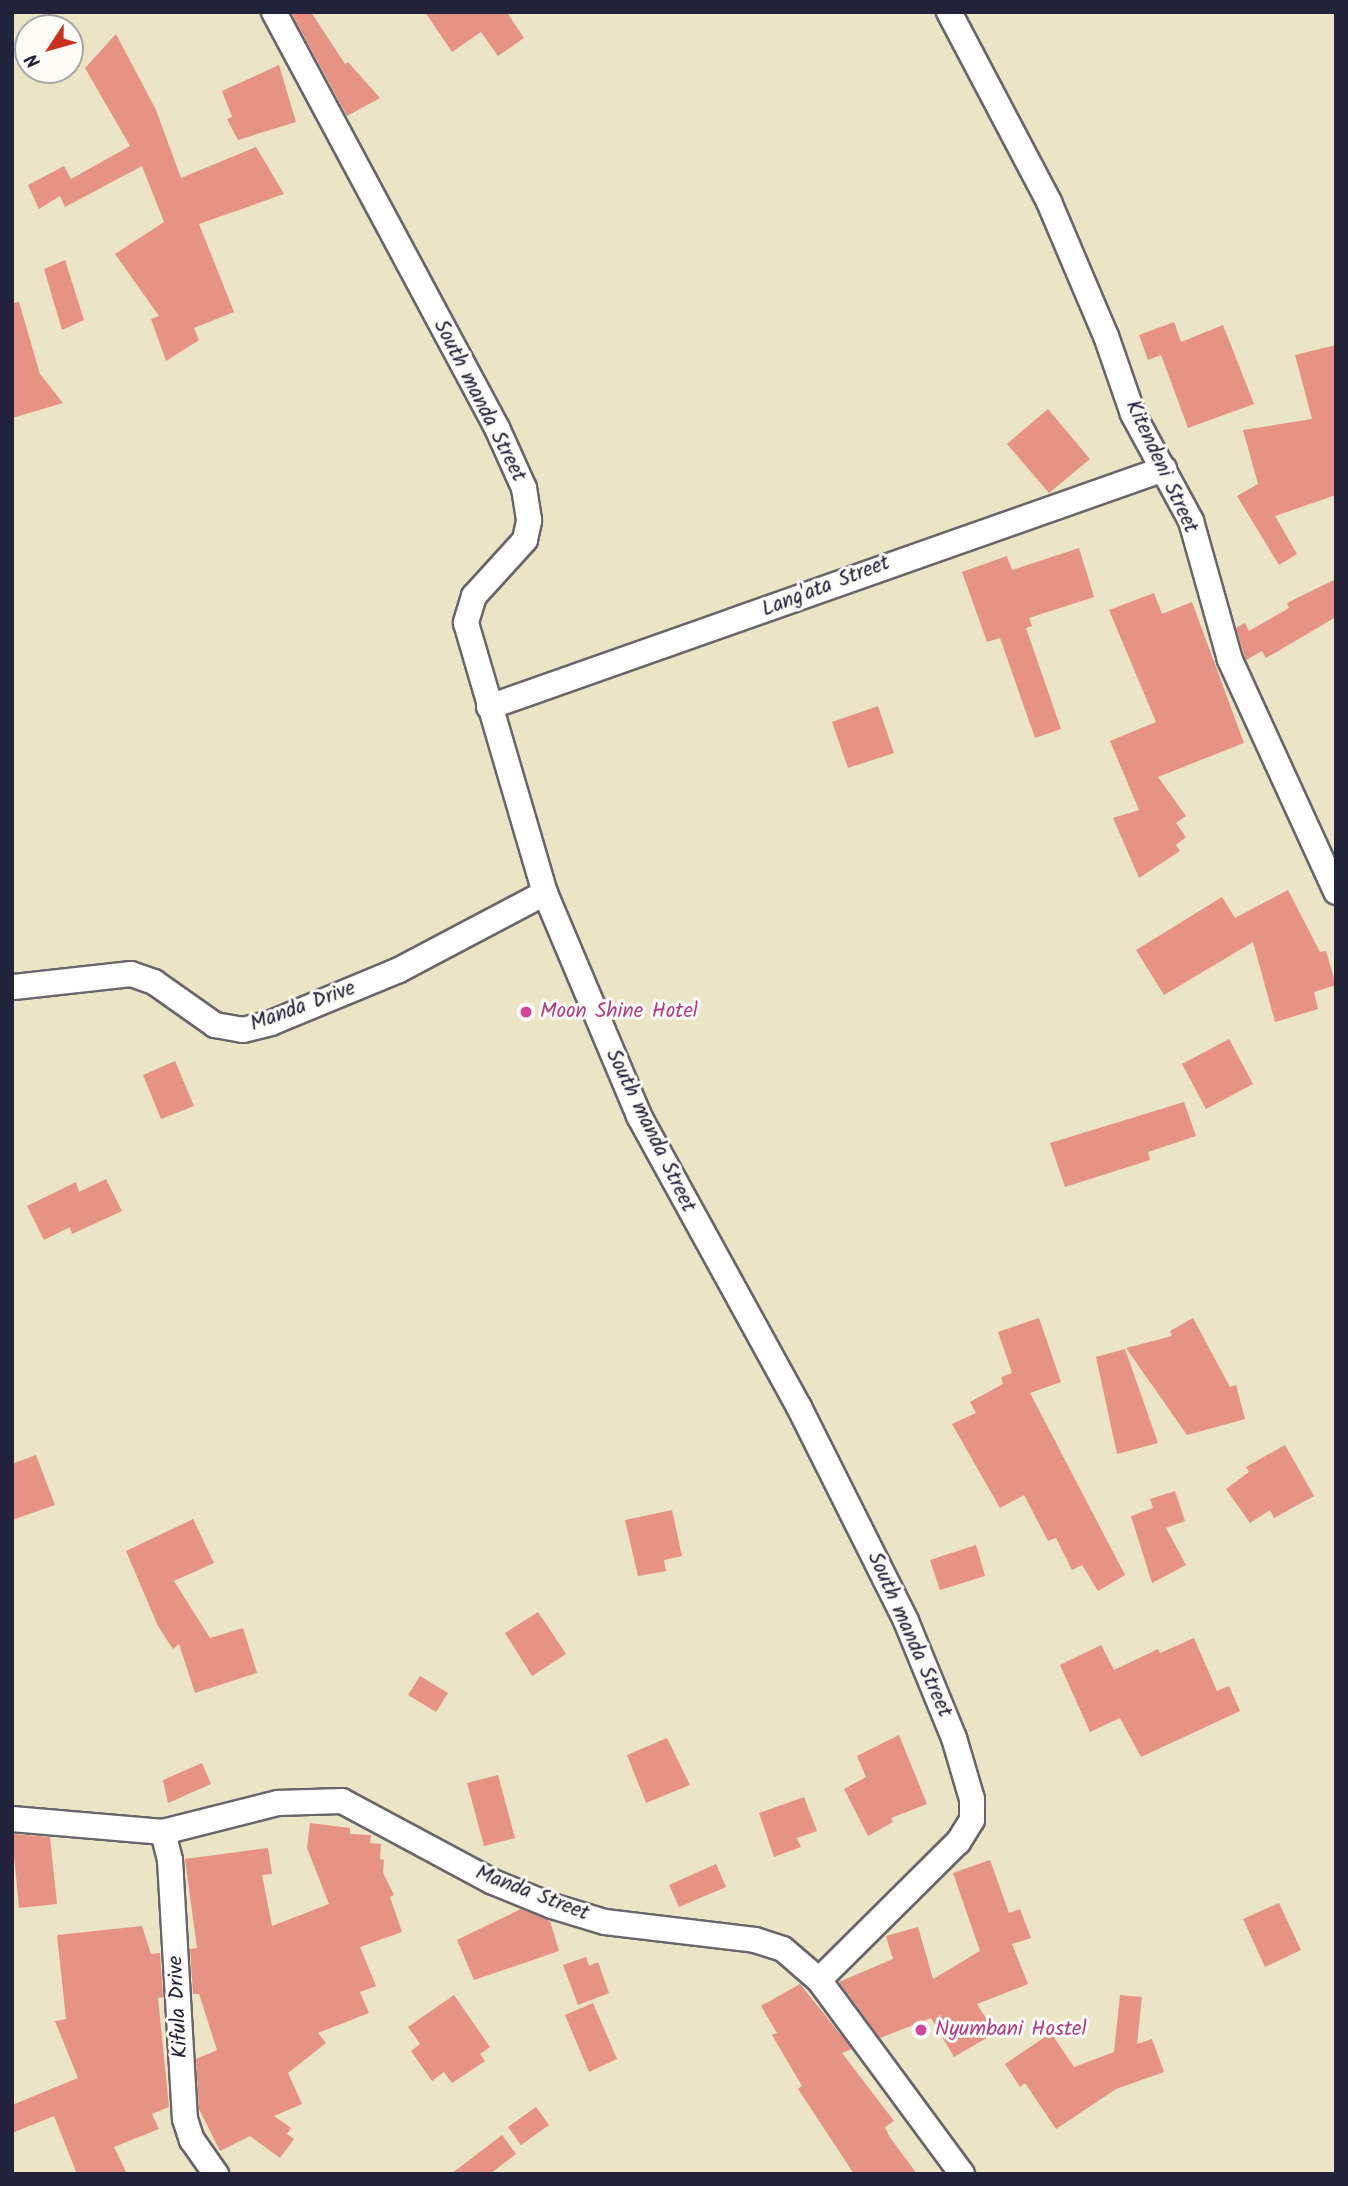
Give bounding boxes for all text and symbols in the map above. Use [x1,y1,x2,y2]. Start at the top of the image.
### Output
north arrow [14,14,84,84]
text: N [18,46,49,74]
street label: South manda Street [427,316,531,486]
street label: Kitendeni Street [1119,396,1203,538]
street label: Lang'ata Street [758,551,894,623]
street label: Manda Drive [247,976,359,1038]
place label: Moon Shine Hotel [540,999,698,1025]
marker: Moon Shine Hotel [518,1004,534,1020]
street label: South manda Street [600,1045,700,1217]
street label: South manda Street [861,1548,957,1722]
street label: Manda Street [472,1861,592,1927]
street label: Kifula Drive [164,1955,194,2059]
place label: Nyumbani Hostel [935,2017,1087,2043]
marker: Nyumbani Hostel [913,2022,929,2038]

